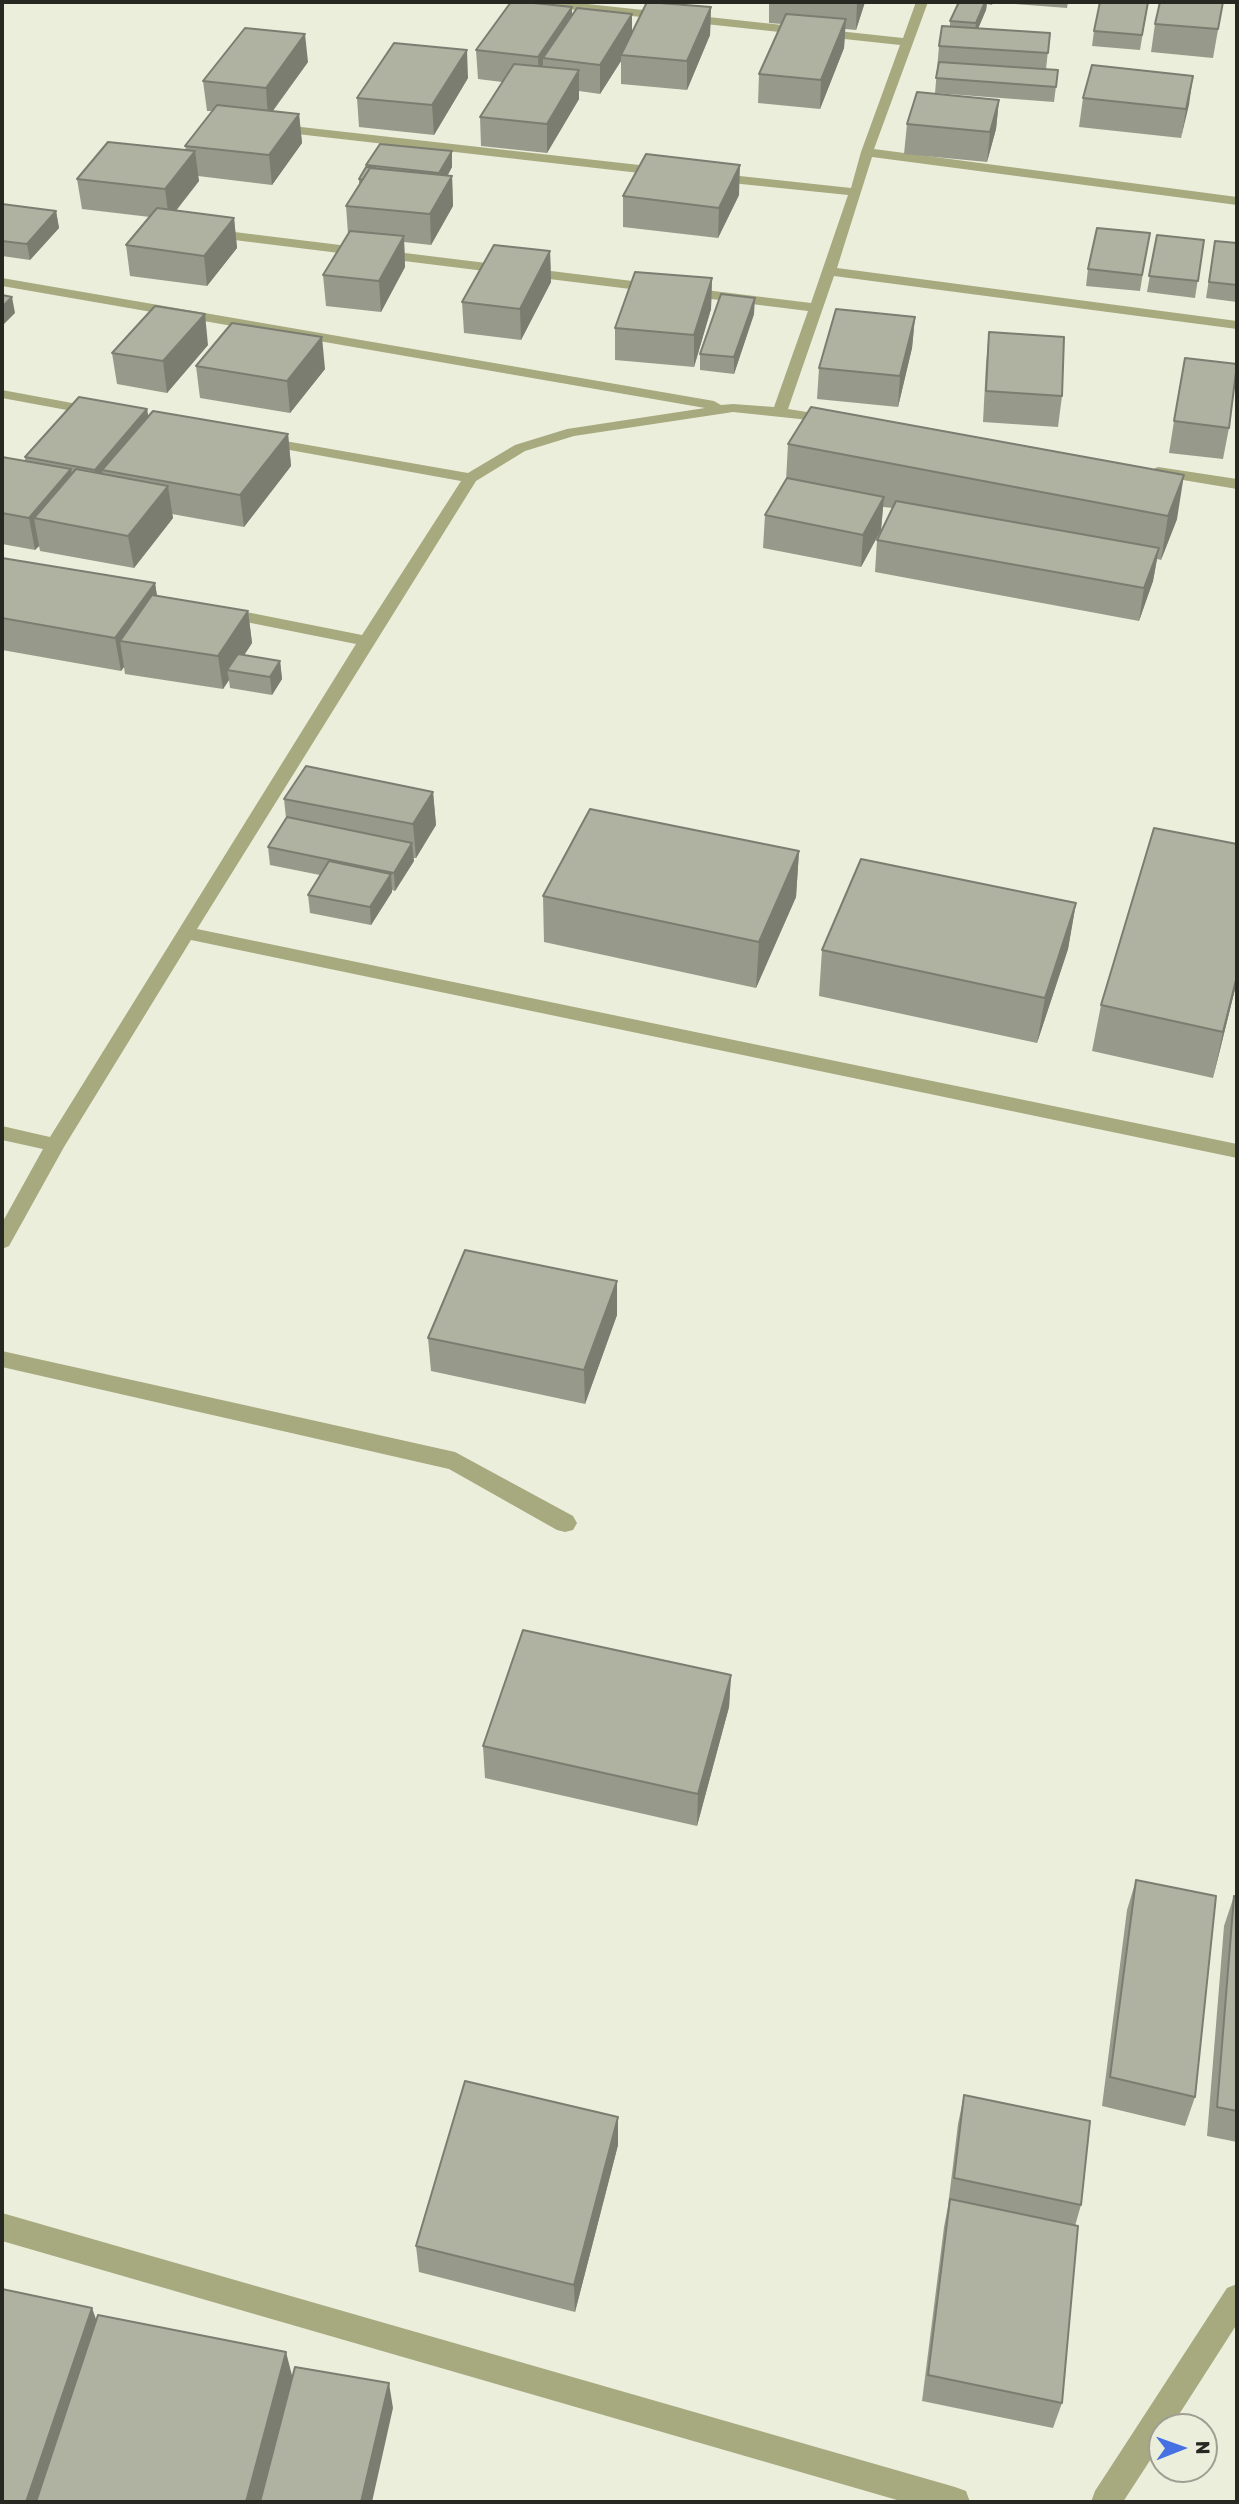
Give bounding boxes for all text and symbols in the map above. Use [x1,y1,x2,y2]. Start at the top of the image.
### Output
north arrow [1148,2413,1218,2483]
text: N [1191,2441,1214,2455]

